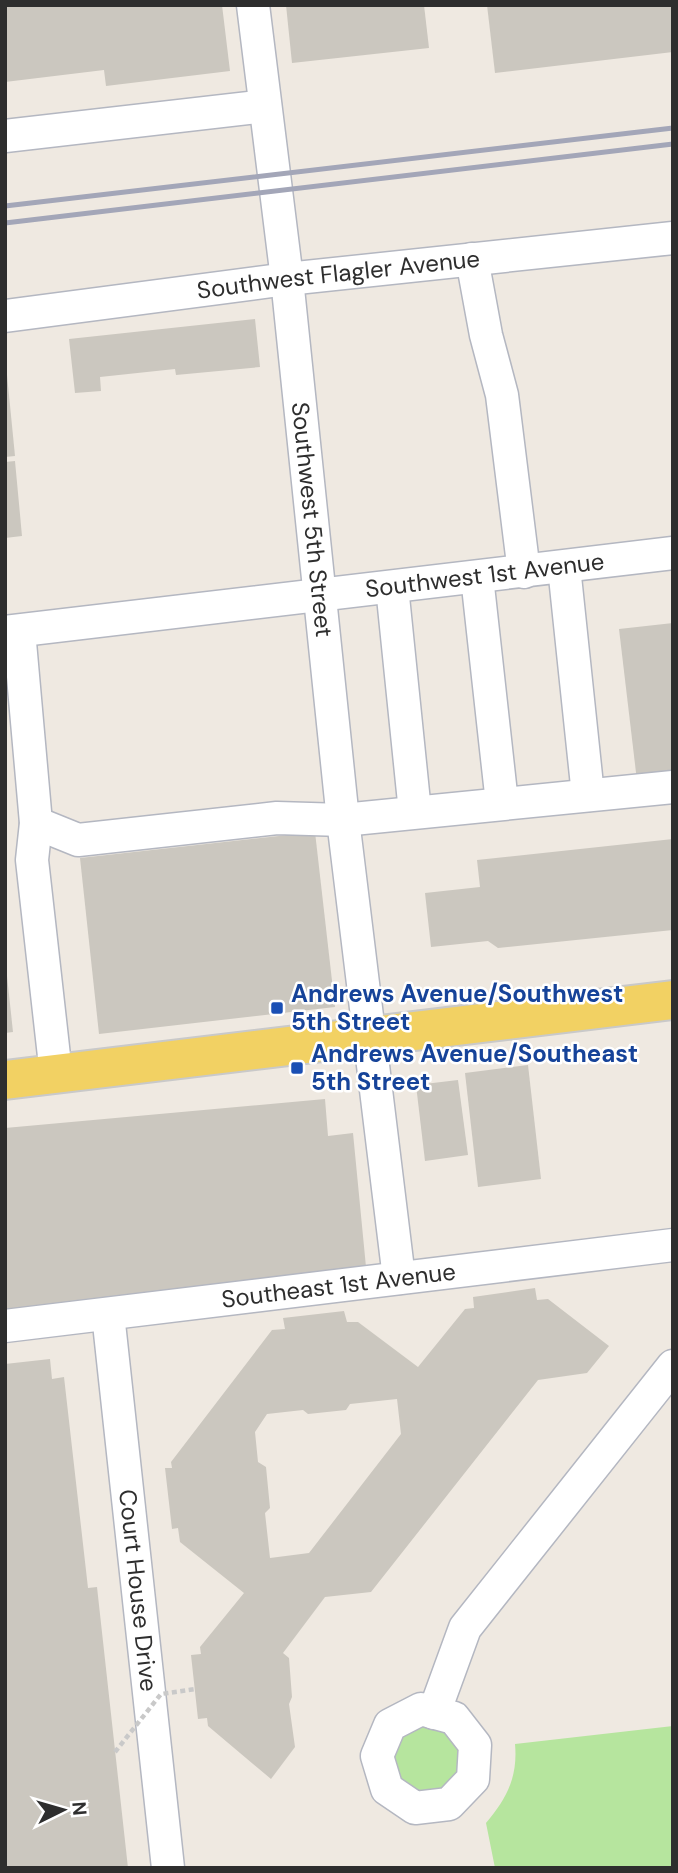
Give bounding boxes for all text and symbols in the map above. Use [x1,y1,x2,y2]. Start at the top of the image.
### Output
street label: Southwest Flagler Avenue [195,243,481,306]
street label: Southwest 5th Street [285,400,340,639]
street label: Southwest 1st Avenue [363,545,606,604]
place label: Andrews Avenue/Southwest 5th Street [291,978,623,1037]
marker: Andrews Avenue/Southwest 5th Street [269,1000,285,1016]
place label: Andrews Avenue/Southeast 5th Street [311,1038,638,1097]
marker: Andrews Avenue/Southeast 5th Street [289,1060,305,1076]
street label: Southeast 1st Avenue [220,1255,457,1315]
street label: Court House Drive [112,1488,165,1693]
north arrow [28,1775,98,1845]
text: N [66,1801,92,1817]

